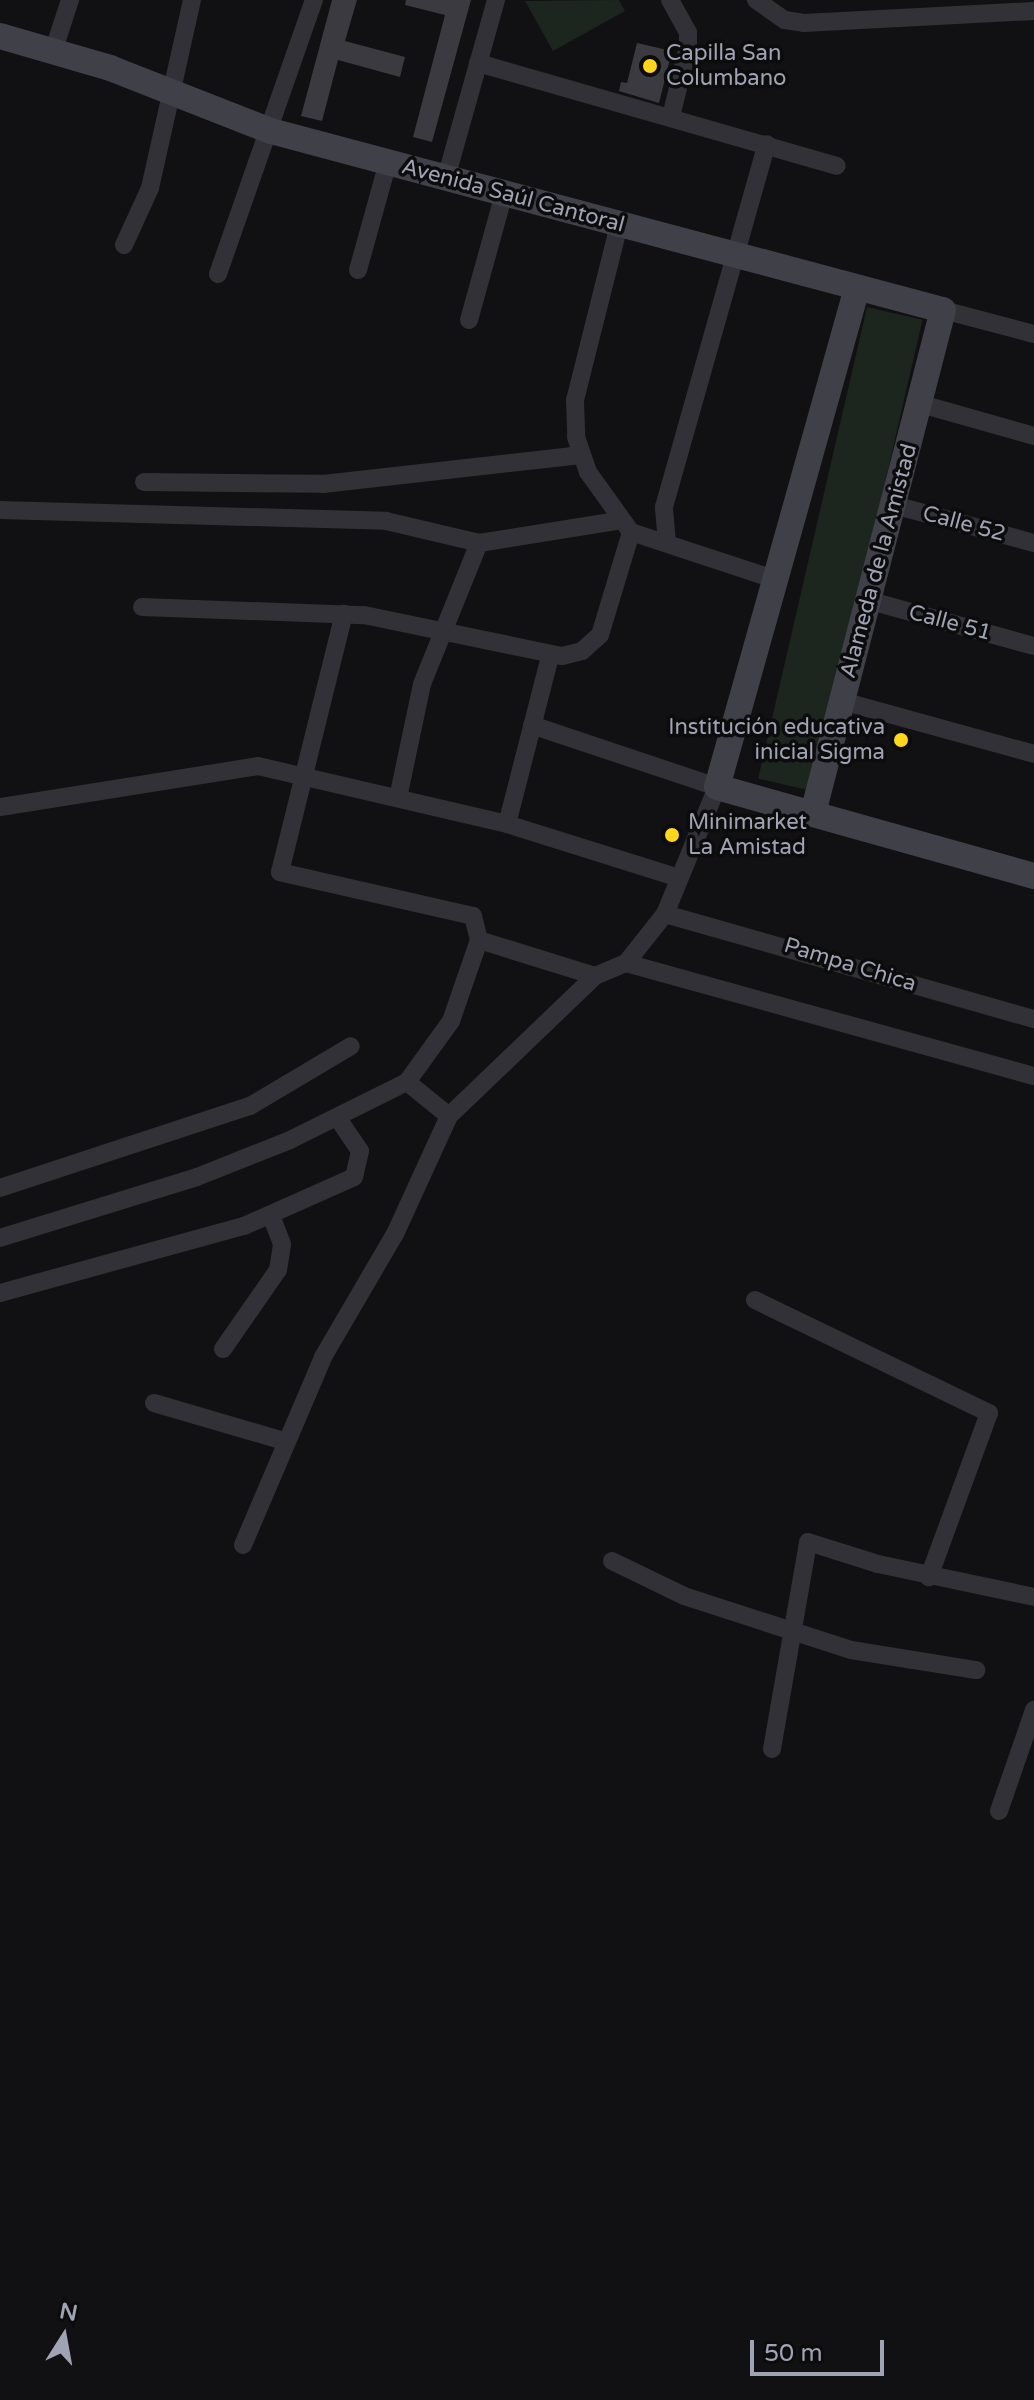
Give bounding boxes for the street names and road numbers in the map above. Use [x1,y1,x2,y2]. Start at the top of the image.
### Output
street label: Avenida Saúl Cantoral [399,154,627,238]
street label: Alameda de la Amistad [835,441,923,681]
street label: Calle 52 [920,500,1008,548]
street label: Calle 51 [906,599,994,647]
street label: Pampa Chica [781,932,919,998]

